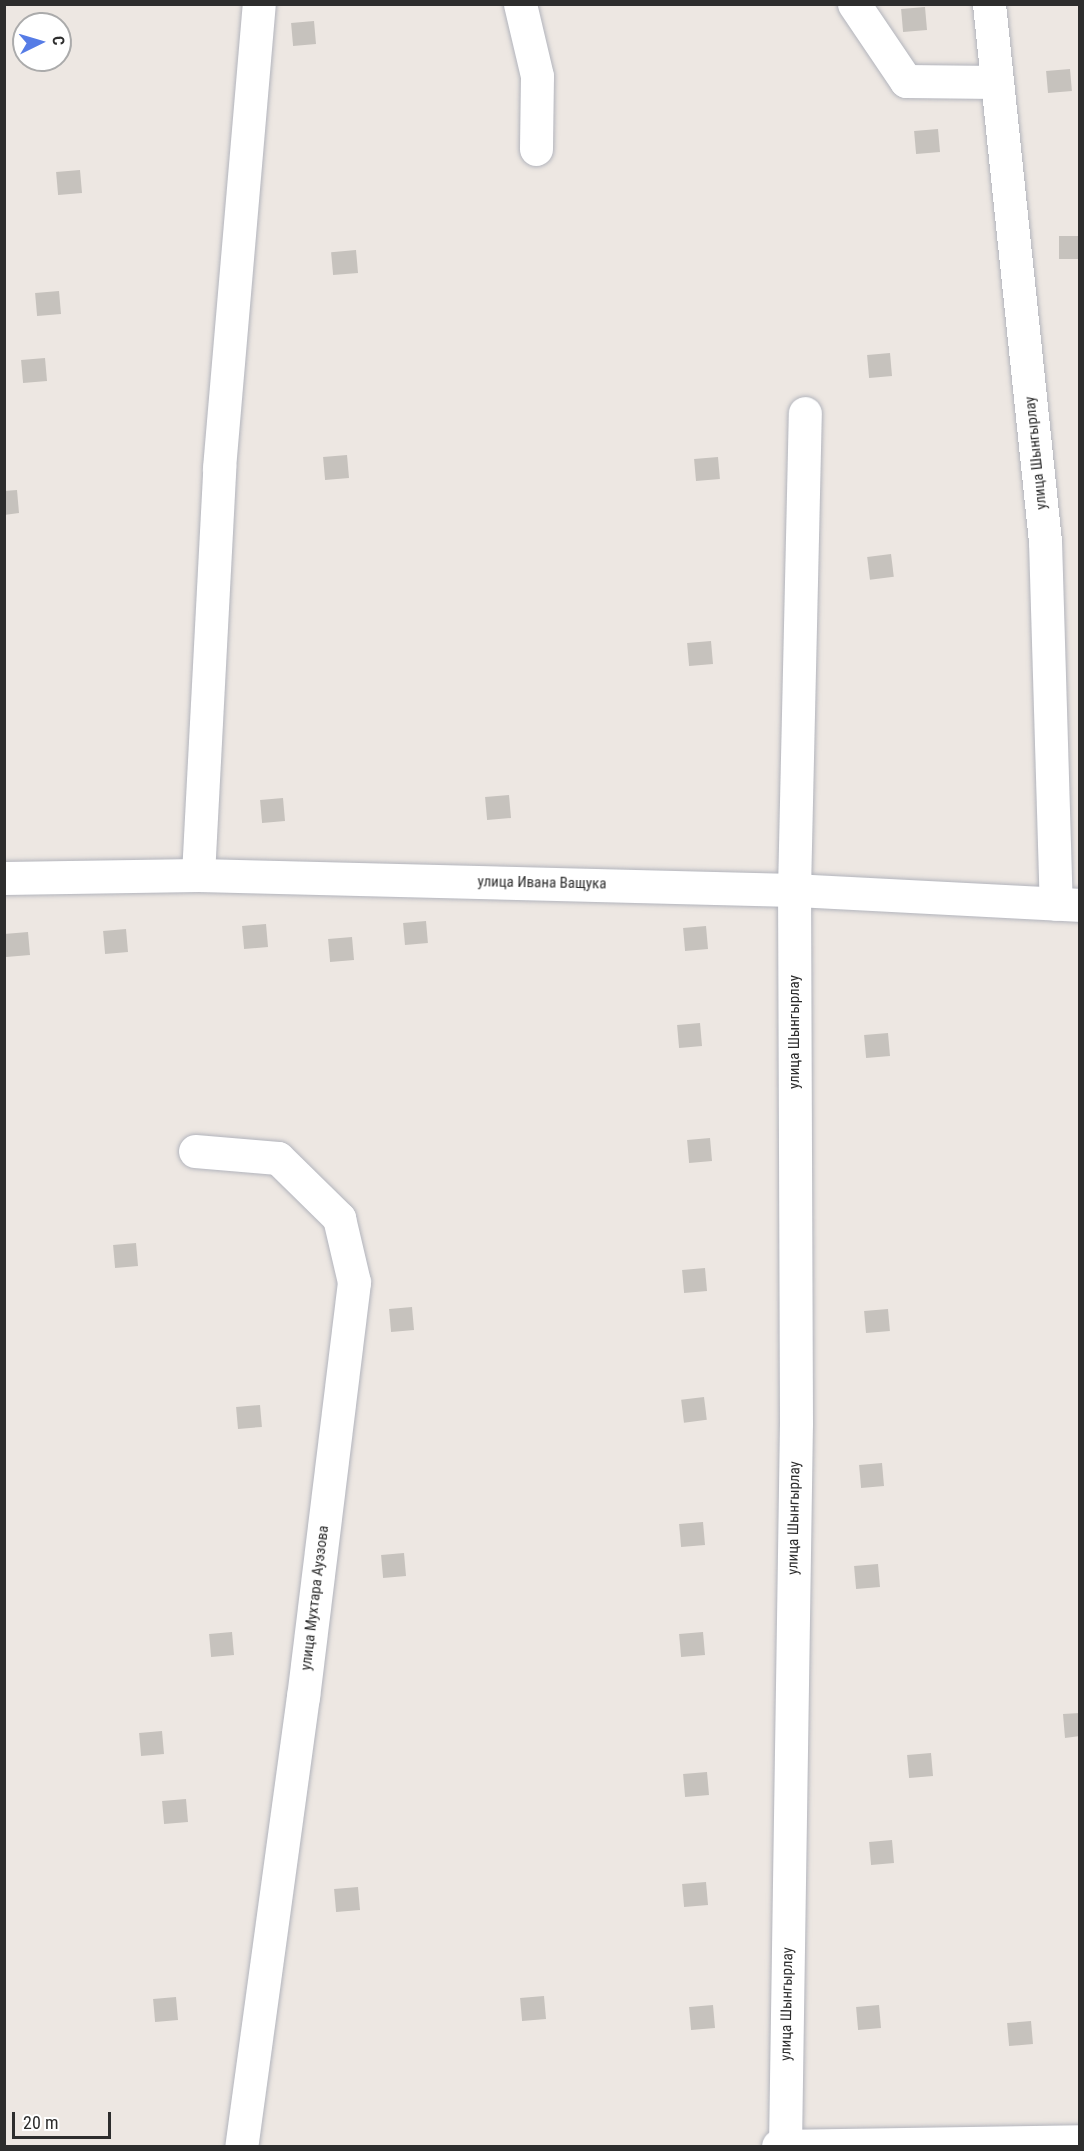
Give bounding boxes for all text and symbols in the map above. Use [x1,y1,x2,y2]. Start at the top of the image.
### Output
north arrow [12,12,72,72]
text: С [49,35,68,46]
street label: улица Шынгырлау [1021,395,1051,511]
street label: улица Ивана Ващука [477,873,607,893]
street label: улица Шынгырлау [786,975,804,1089]
street label: улица Шынгырлау [784,1461,804,1575]
street label: улица Мухтара Ауэзова [297,1524,333,1672]
street label: улица Шынгырлау [777,1947,797,2061]
scale bar [15,2100,114,2138]
text: 20 m [23,2112,58,2133]

